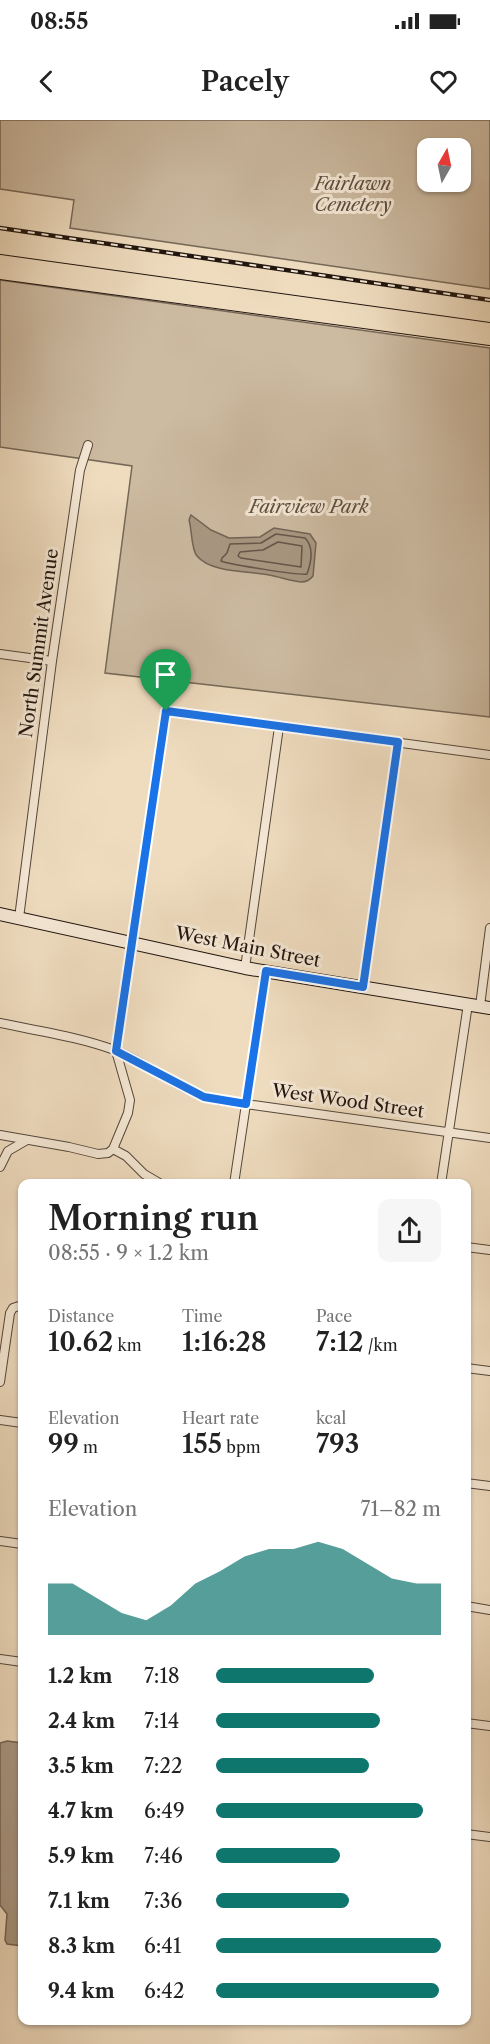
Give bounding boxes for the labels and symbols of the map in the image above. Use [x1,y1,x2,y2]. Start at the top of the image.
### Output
north arrow [417,138,471,192]
park label: Fairlawn Cemetery [313,173,392,216]
park label: Fairview Park [247,496,369,518]
street label: North Summit Avenue [15,547,63,739]
pin [140,649,191,711]
street label: West Main Street [173,922,323,972]
street label: West Wood Street [269,1079,426,1123]

